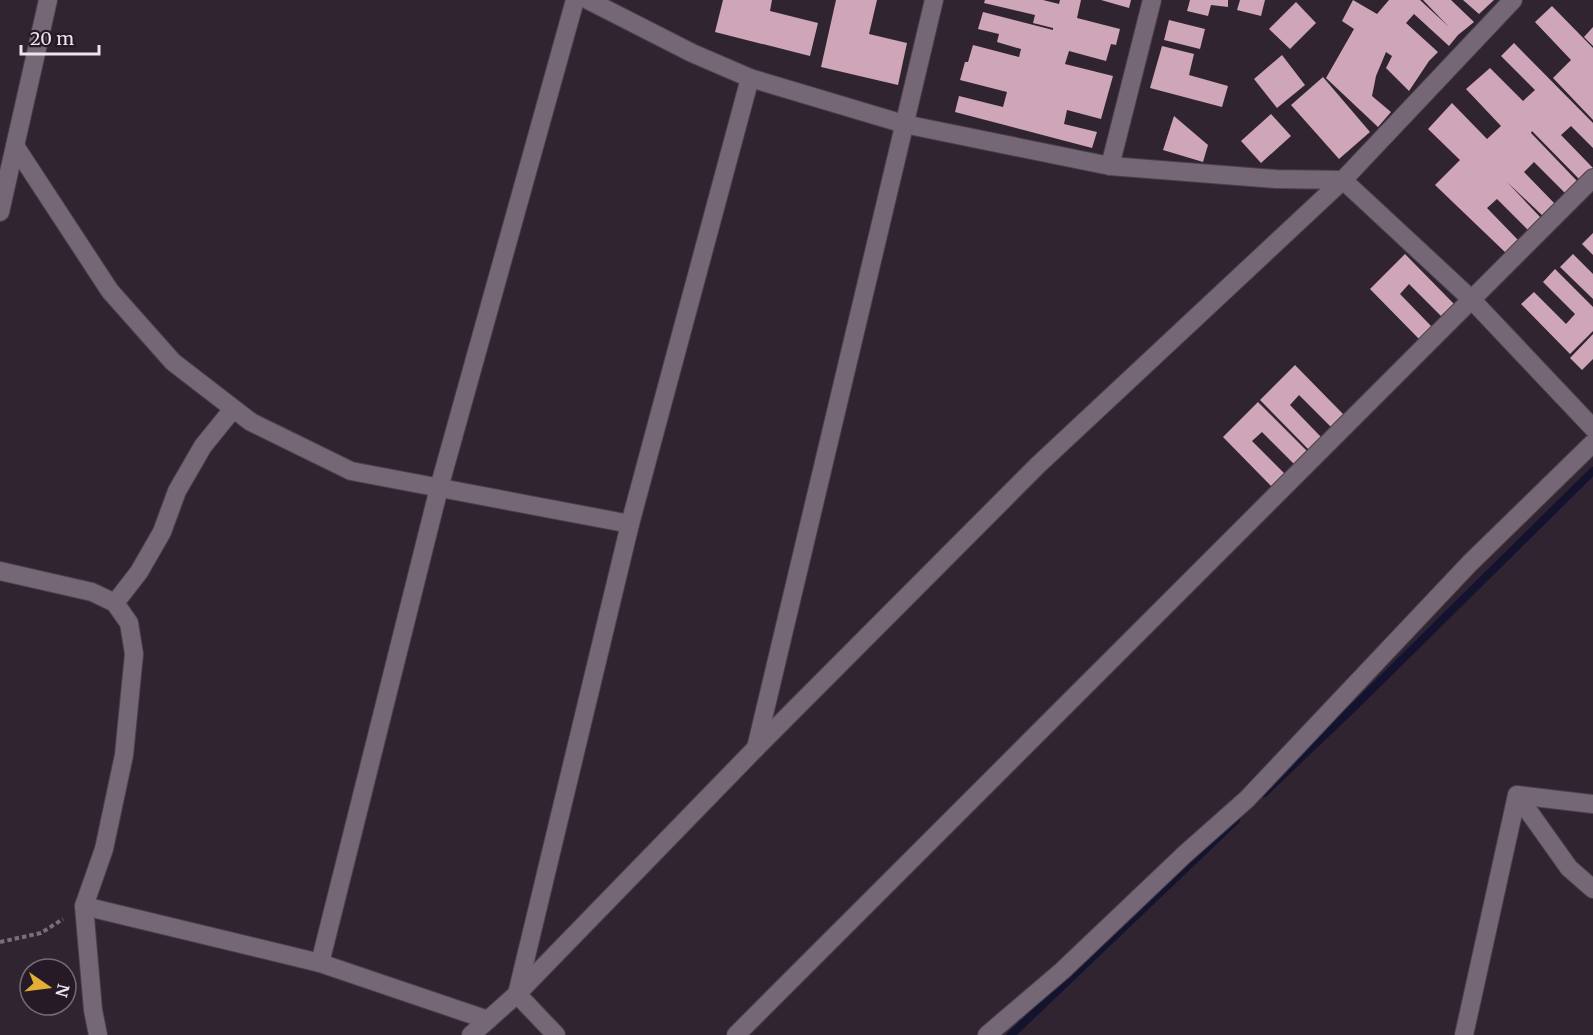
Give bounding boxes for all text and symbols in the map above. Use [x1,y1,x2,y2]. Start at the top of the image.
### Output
scale bar [21,18,99,56]
text: 20 m [30,27,74,50]
north arrow [18,957,78,1017]
text: N [51,982,74,1000]

